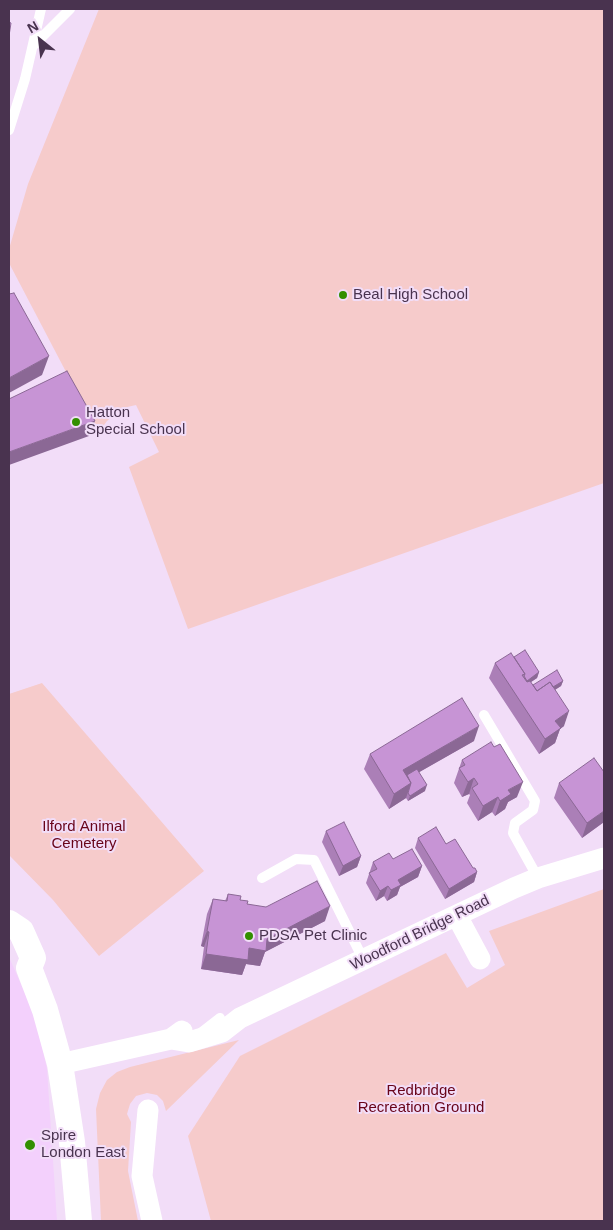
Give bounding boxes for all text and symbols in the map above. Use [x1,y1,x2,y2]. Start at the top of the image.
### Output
north arrow [15,15,65,65]
text: N [24,17,41,36]
place label: Beal High School [353,286,468,304]
marker: Beal High School [337,289,349,301]
place label: Hatton Special School [86,404,185,439]
marker: Hatton Special School [70,416,82,428]
park label: Ilford Animal Cemetery [42,818,126,853]
street label: Woodford Bridge Road [348,892,492,974]
place label: PDSA Pet Clinic [259,927,367,945]
marker: PDSA Pet Clinic [243,930,255,942]
park label: Redbridge Recreation Ground [358,1082,484,1117]
place label: Spire London East [41,1127,125,1162]
marker: Spire London East [23,1138,37,1152]

